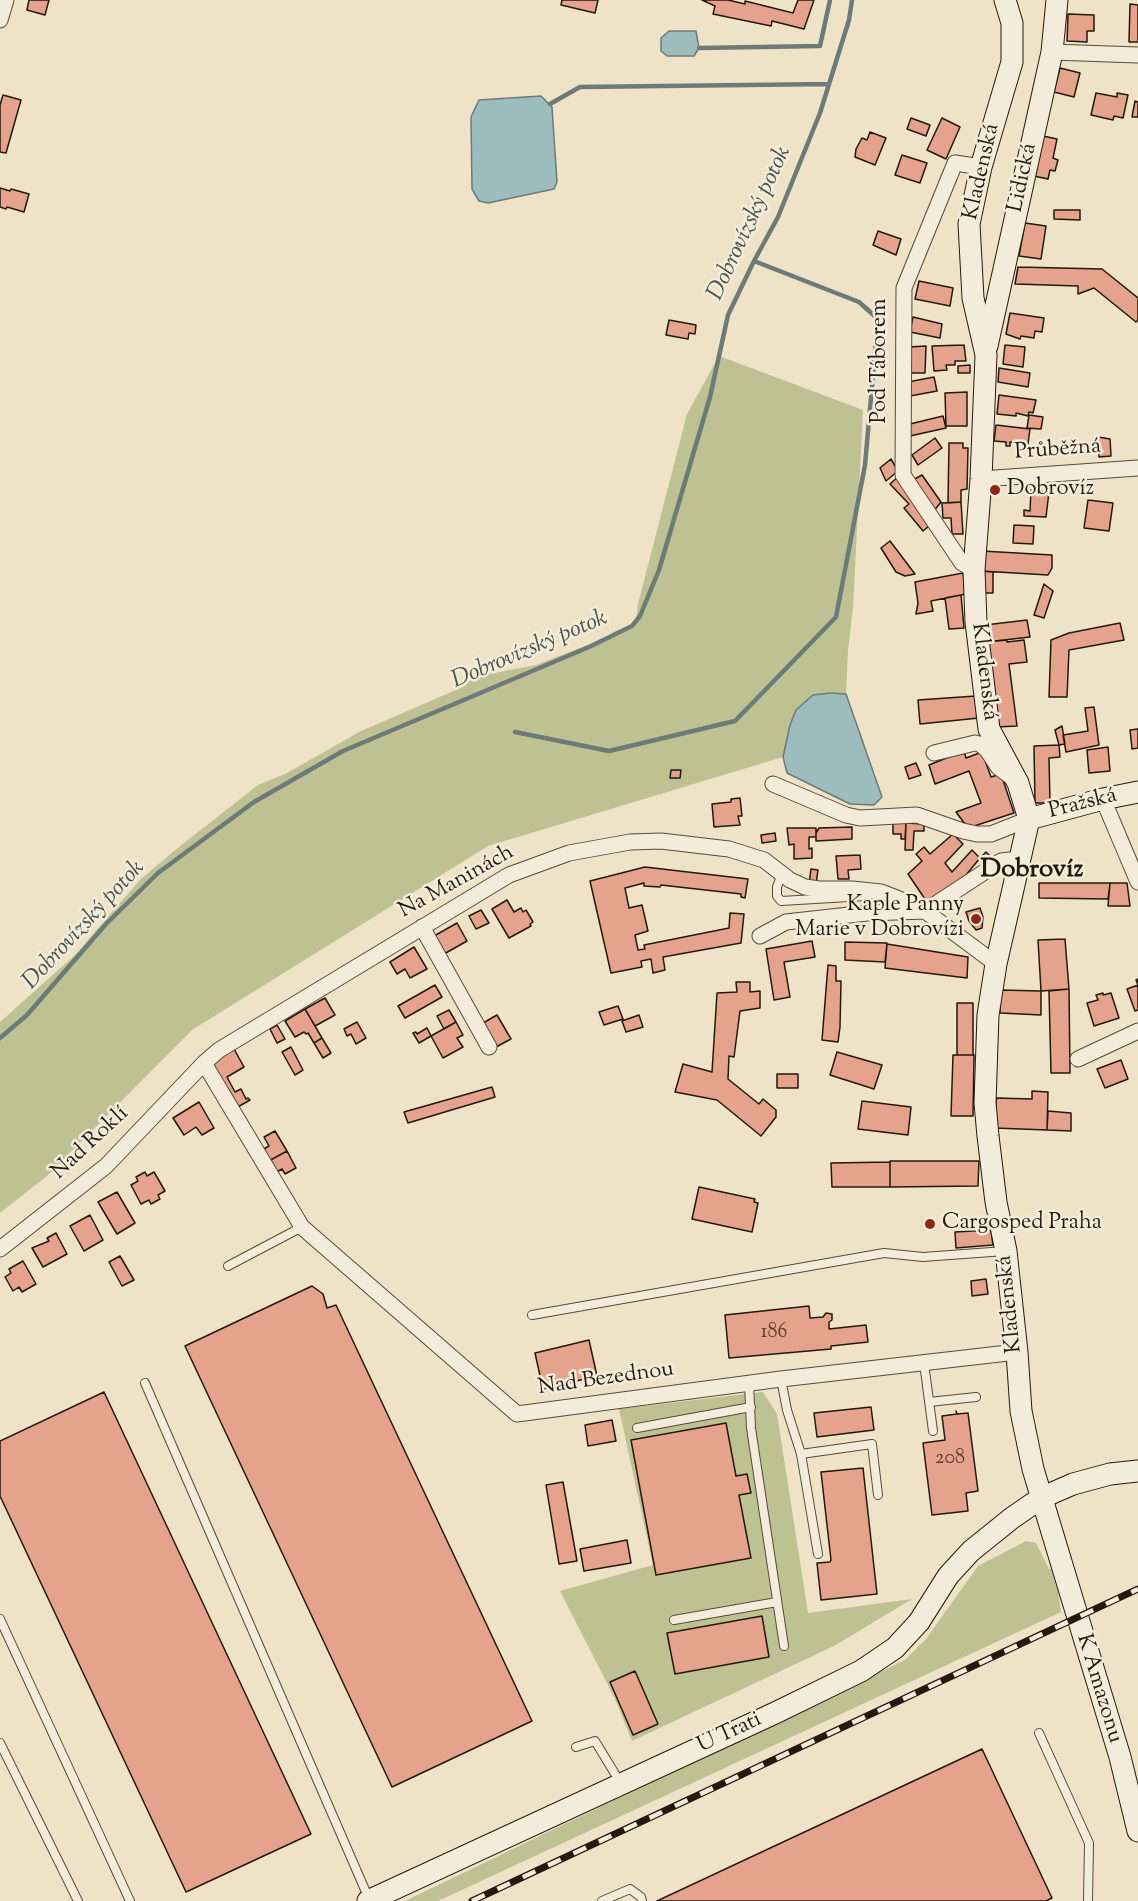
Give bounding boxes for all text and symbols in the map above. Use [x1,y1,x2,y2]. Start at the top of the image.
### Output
street label: Kladenská [959,121,1007,223]
street label: Lidická [1004,141,1044,215]
water label: Dobrovízský potok [703,142,799,306]
street label: Pod Táborem [868,299,894,423]
street label: Průběžná [1014,435,1102,467]
place label: Dobrovíz [1007,477,1094,503]
marker: Dobrovíz [988,483,1002,497]
water label: Dobrovízský potok [448,605,612,697]
street label: Kladenská [964,622,1002,722]
street label: Pražská [1046,784,1120,826]
street label: Na Maninách [395,841,519,925]
water label: Dobrovízský potok [18,855,152,997]
district label: Dobrovíz [981,856,1083,888]
place label: Kaple Panny Marie v Dobrovízi [795,893,964,944]
marker: Kaple Panny Marie v Dobrovízi [969,912,983,926]
street label: Nad Roklí [47,1102,135,1186]
place label: Cargosped Praha [942,1211,1102,1237]
marker: Cargosped Praha [923,1217,937,1231]
street label: Kladenská [993,1254,1029,1354]
house number: 186 [761,1322,787,1346]
street label: Nad Bezednou [536,1357,676,1403]
house number: 208 [935,1448,965,1472]
street label: K Amazonu [1069,1631,1127,1747]
street label: U Trati [694,1708,766,1760]

